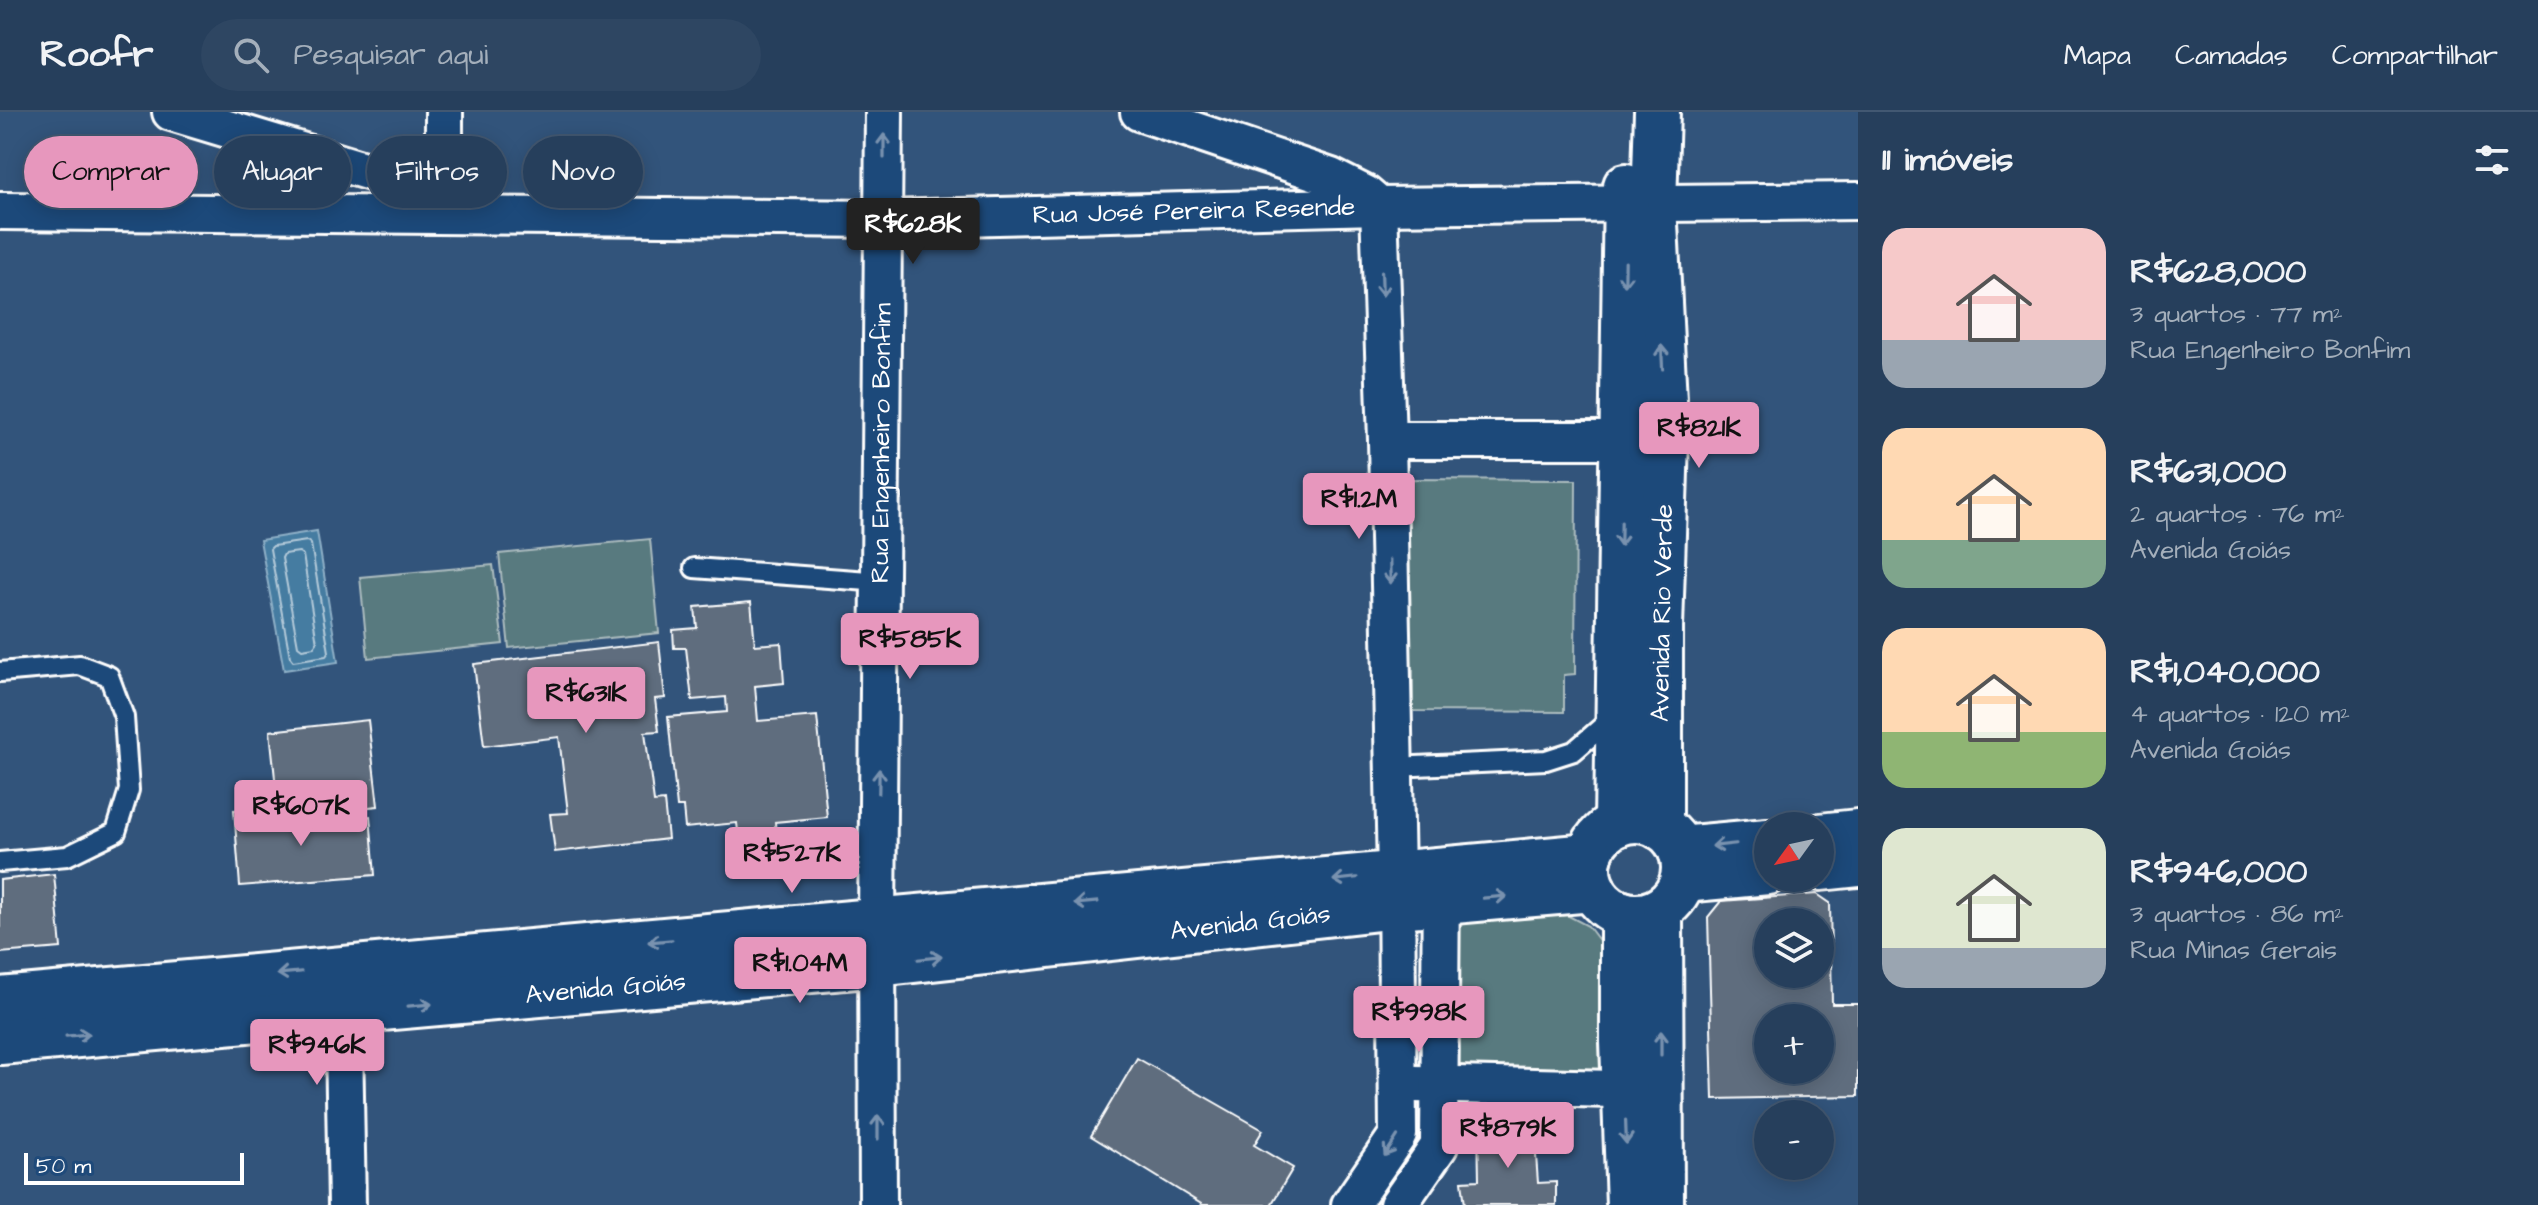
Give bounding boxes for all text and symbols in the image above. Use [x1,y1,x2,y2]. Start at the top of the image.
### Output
search box [201,19,761,91]
text: Roofr [40,29,153,81]
icon: search [229,33,273,77]
text: Pesquisar aqui [293,34,488,76]
text: Mapa [2064,36,2131,75]
text: Camadas [2175,36,2288,75]
text: Compartilhar [2332,36,2498,75]
one-way arrow [876,133,892,160]
chip: Comprar [24,136,198,208]
chip: Alugar [214,136,351,208]
chip: Filtros [367,136,507,208]
chip: Novo [523,136,643,208]
text: 11 imóveis [1882,136,2013,184]
icon: filters [2470,138,2514,182]
street label: Rua José Pereira Resende [1032,189,1356,233]
pin: R$628K [848,198,978,266]
text: R$628K [865,206,961,242]
text: R$628,000 [2130,248,2306,296]
one-way arrow [1617,260,1633,287]
icon: home [1946,260,2042,356]
one-way arrow [1374,270,1389,297]
text: 3 quartos · 77 m² [2130,296,2343,332]
street label: Rua Engenheiro Bonfim [862,302,901,583]
text: Rua Engenheiro Bonfim [2130,332,2410,368]
one-way arrow [1654,344,1669,371]
pin: R$821K [1634,402,1764,470]
text: R$821K [1657,410,1741,446]
text: R$631,000 [2130,448,2287,496]
icon: home [1946,460,2042,556]
pin: R$1.2M [1294,473,1424,541]
text: R$1.2M [1321,481,1397,517]
text: 2 quartos · 76 m² [2130,496,2345,532]
street label: Avenida Rio Verde [1642,504,1682,722]
one-way arrow [1614,520,1629,547]
text: Avenida Goiás [2130,532,2291,568]
one-way arrow [1382,558,1398,585]
pin: R$585K [845,613,975,681]
text: R$585K [859,621,961,657]
text: R$1,040,000 [2130,648,2320,696]
icon: home [1946,660,2042,756]
pin: R$631K [521,667,651,735]
text: R$631K [545,675,627,711]
text: 4 quartos · 120 m² [2130,696,2350,732]
text: Avenida Goiás [2130,732,2291,768]
one-way arrow [871,768,887,795]
pin: R$607K [236,780,366,848]
text: R$607K [252,788,350,824]
north arrow [1754,812,1834,892]
map controls [1754,812,1834,1180]
pin: R$527K [727,827,857,895]
text: R$527K [743,835,841,871]
one-way arrow [1711,838,1738,853]
text: R$946,000 [2130,848,2307,896]
icon: home [1946,860,2042,956]
one-way arrow [1332,872,1359,887]
one-way arrow [1481,890,1508,905]
one-way arrow [1073,896,1100,911]
street label: Avenida Goiás [1168,896,1332,949]
text: 3 quartos · 86 m² [2130,896,2344,932]
button: layers [1754,908,1834,988]
text: Rua Minas Gerais [2130,932,2337,968]
one-way arrow [647,933,674,948]
pin: R$1.04M [726,937,874,1005]
text: R$1.04M [752,945,848,981]
one-way arrow [916,950,943,965]
street label: Avenida Goiás [524,963,687,1013]
one-way arrow [276,966,303,981]
pin: R$998K [1354,986,1484,1054]
text: R$998K [1371,994,1467,1030]
one-way arrow [406,998,433,1013]
button: + [1754,1004,1834,1084]
pin: R$946K [252,1019,382,1087]
one-way arrow [64,1027,91,1042]
text: R$946K [268,1027,366,1063]
one-way arrow [1653,1030,1669,1057]
button: − [1754,1100,1834,1180]
pin: R$879K [1443,1102,1573,1170]
text: R$879K [1460,1110,1556,1146]
one-way arrow [870,1114,886,1141]
one-way arrow [1619,1118,1634,1145]
one-way arrow [1382,1134,1398,1157]
scale bar [24,1149,244,1185]
text: 50 m [36,1151,91,1182]

